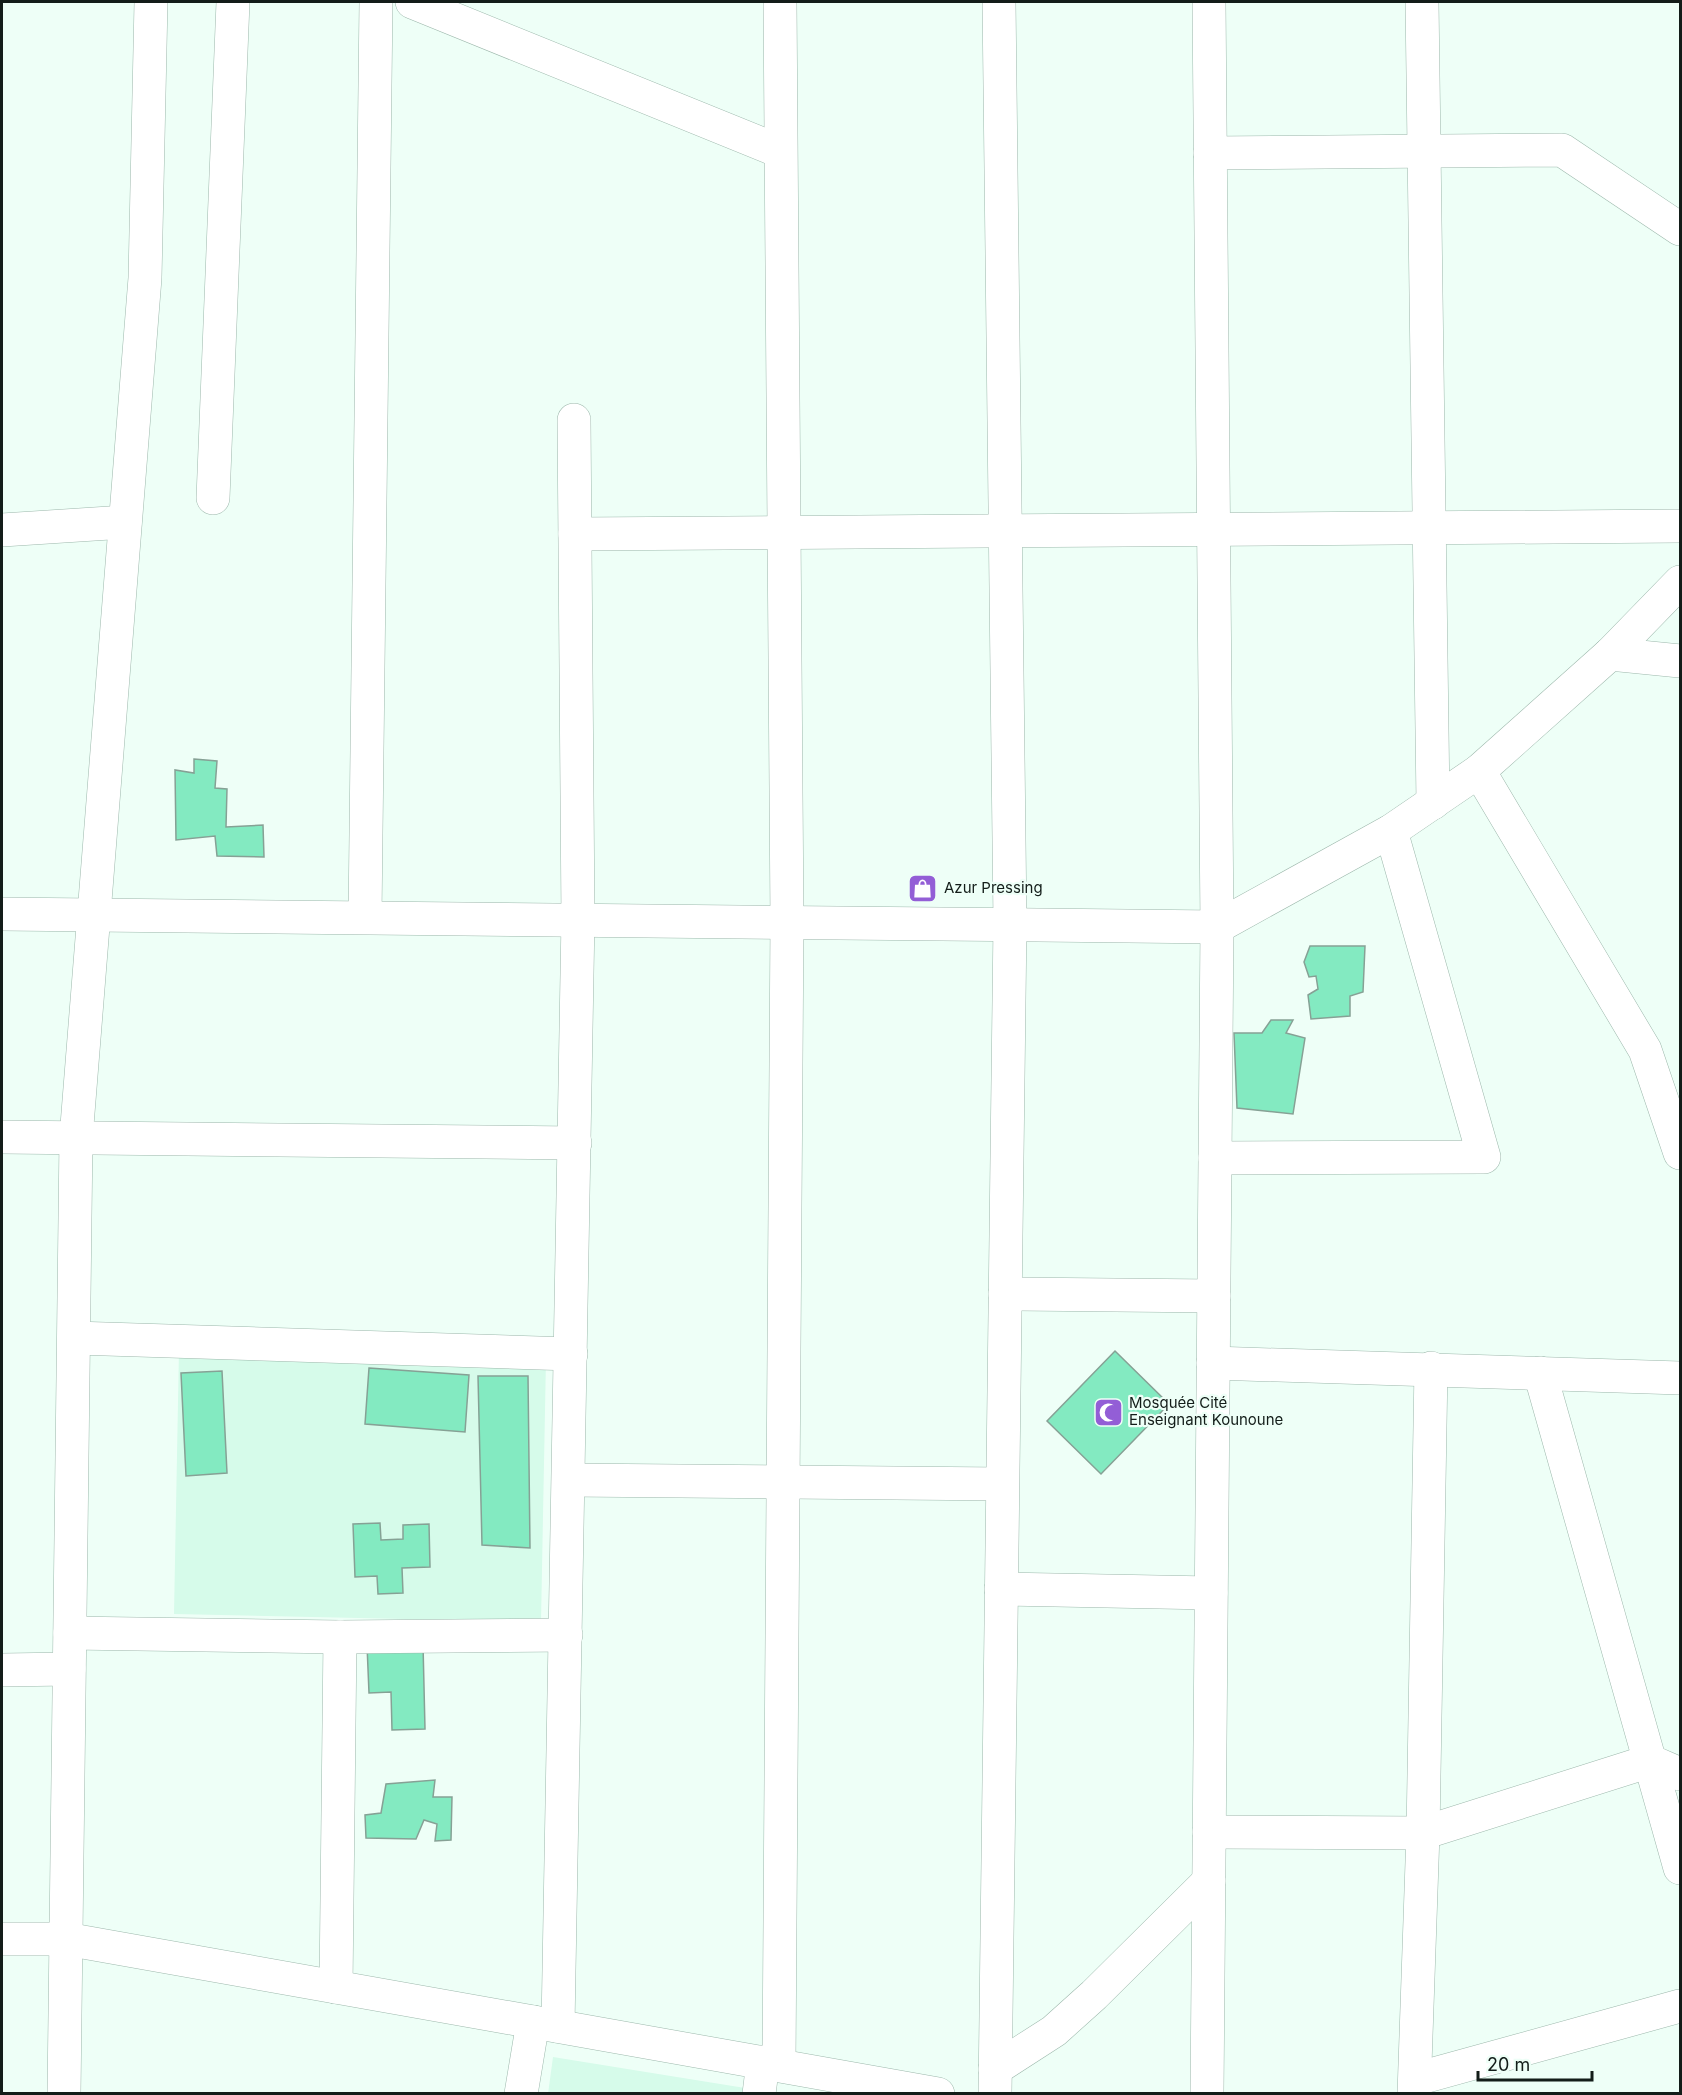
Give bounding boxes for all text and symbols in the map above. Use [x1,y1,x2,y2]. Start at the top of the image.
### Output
shop icon: Azur Pressing [907,872,939,904]
place label: Azur Pressing [944,878,1043,897]
place label: Mosquée Cité Enseignant Kounoune [1129,1393,1283,1429]
mosque icon: Mosquée Cité Enseignant Kounoune [1092,1396,1124,1428]
scale bar [1478,2044,1592,2082]
text: 20 m [1487,2054,1530,2075]

